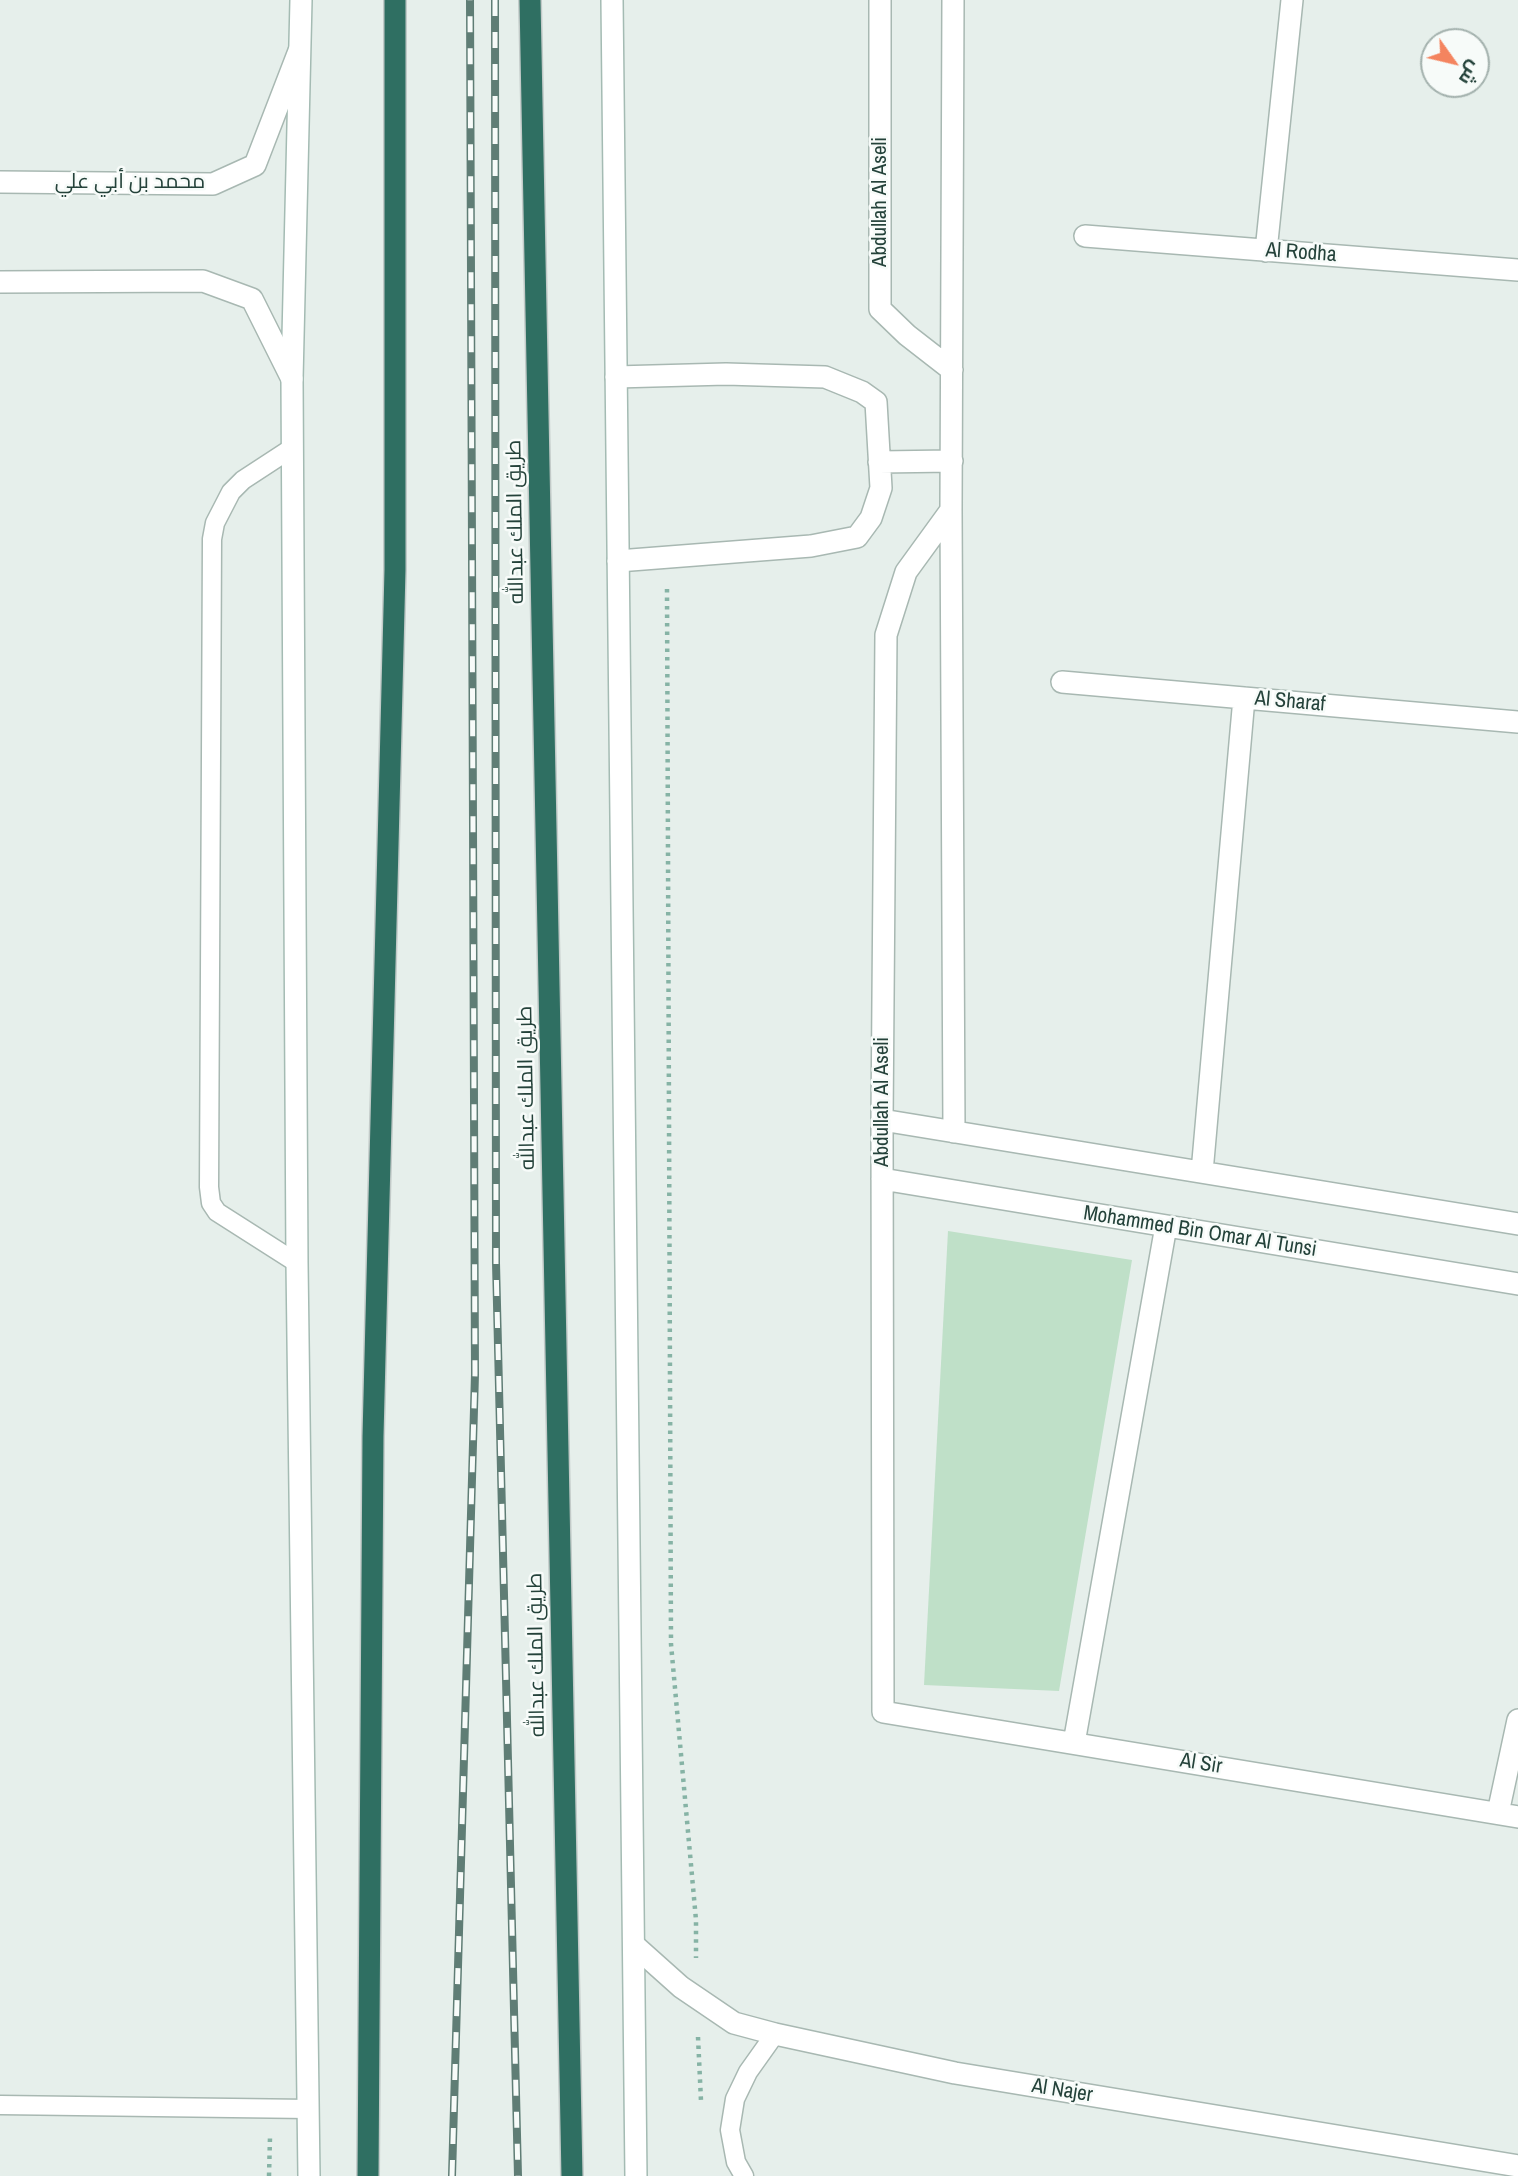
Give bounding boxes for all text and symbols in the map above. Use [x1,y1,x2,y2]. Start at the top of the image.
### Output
north arrow [1420,28,1490,98]
text: ش [1453,56,1488,91]
street label: Abdullah Al Aseli [867,137,893,267]
street label: محمد بن أبي علي [55,169,205,195]
street label: Al Rodha [1265,238,1337,268]
street label: طريق الملك عبدالله [502,440,530,604]
street label: Al Sharaf [1254,686,1326,718]
street label: طريق الملك عبدالله [513,1006,541,1170]
street label: Abdullah Al Aseli [869,1037,895,1167]
street label: Mohammed Bin Omar Al Tunsi [1082,1201,1318,1263]
street label: طريق الملك عبدالله [523,1573,551,1737]
street label: Al Sir [1178,1748,1224,1780]
street label: Al Najer [1030,2074,1094,2108]

